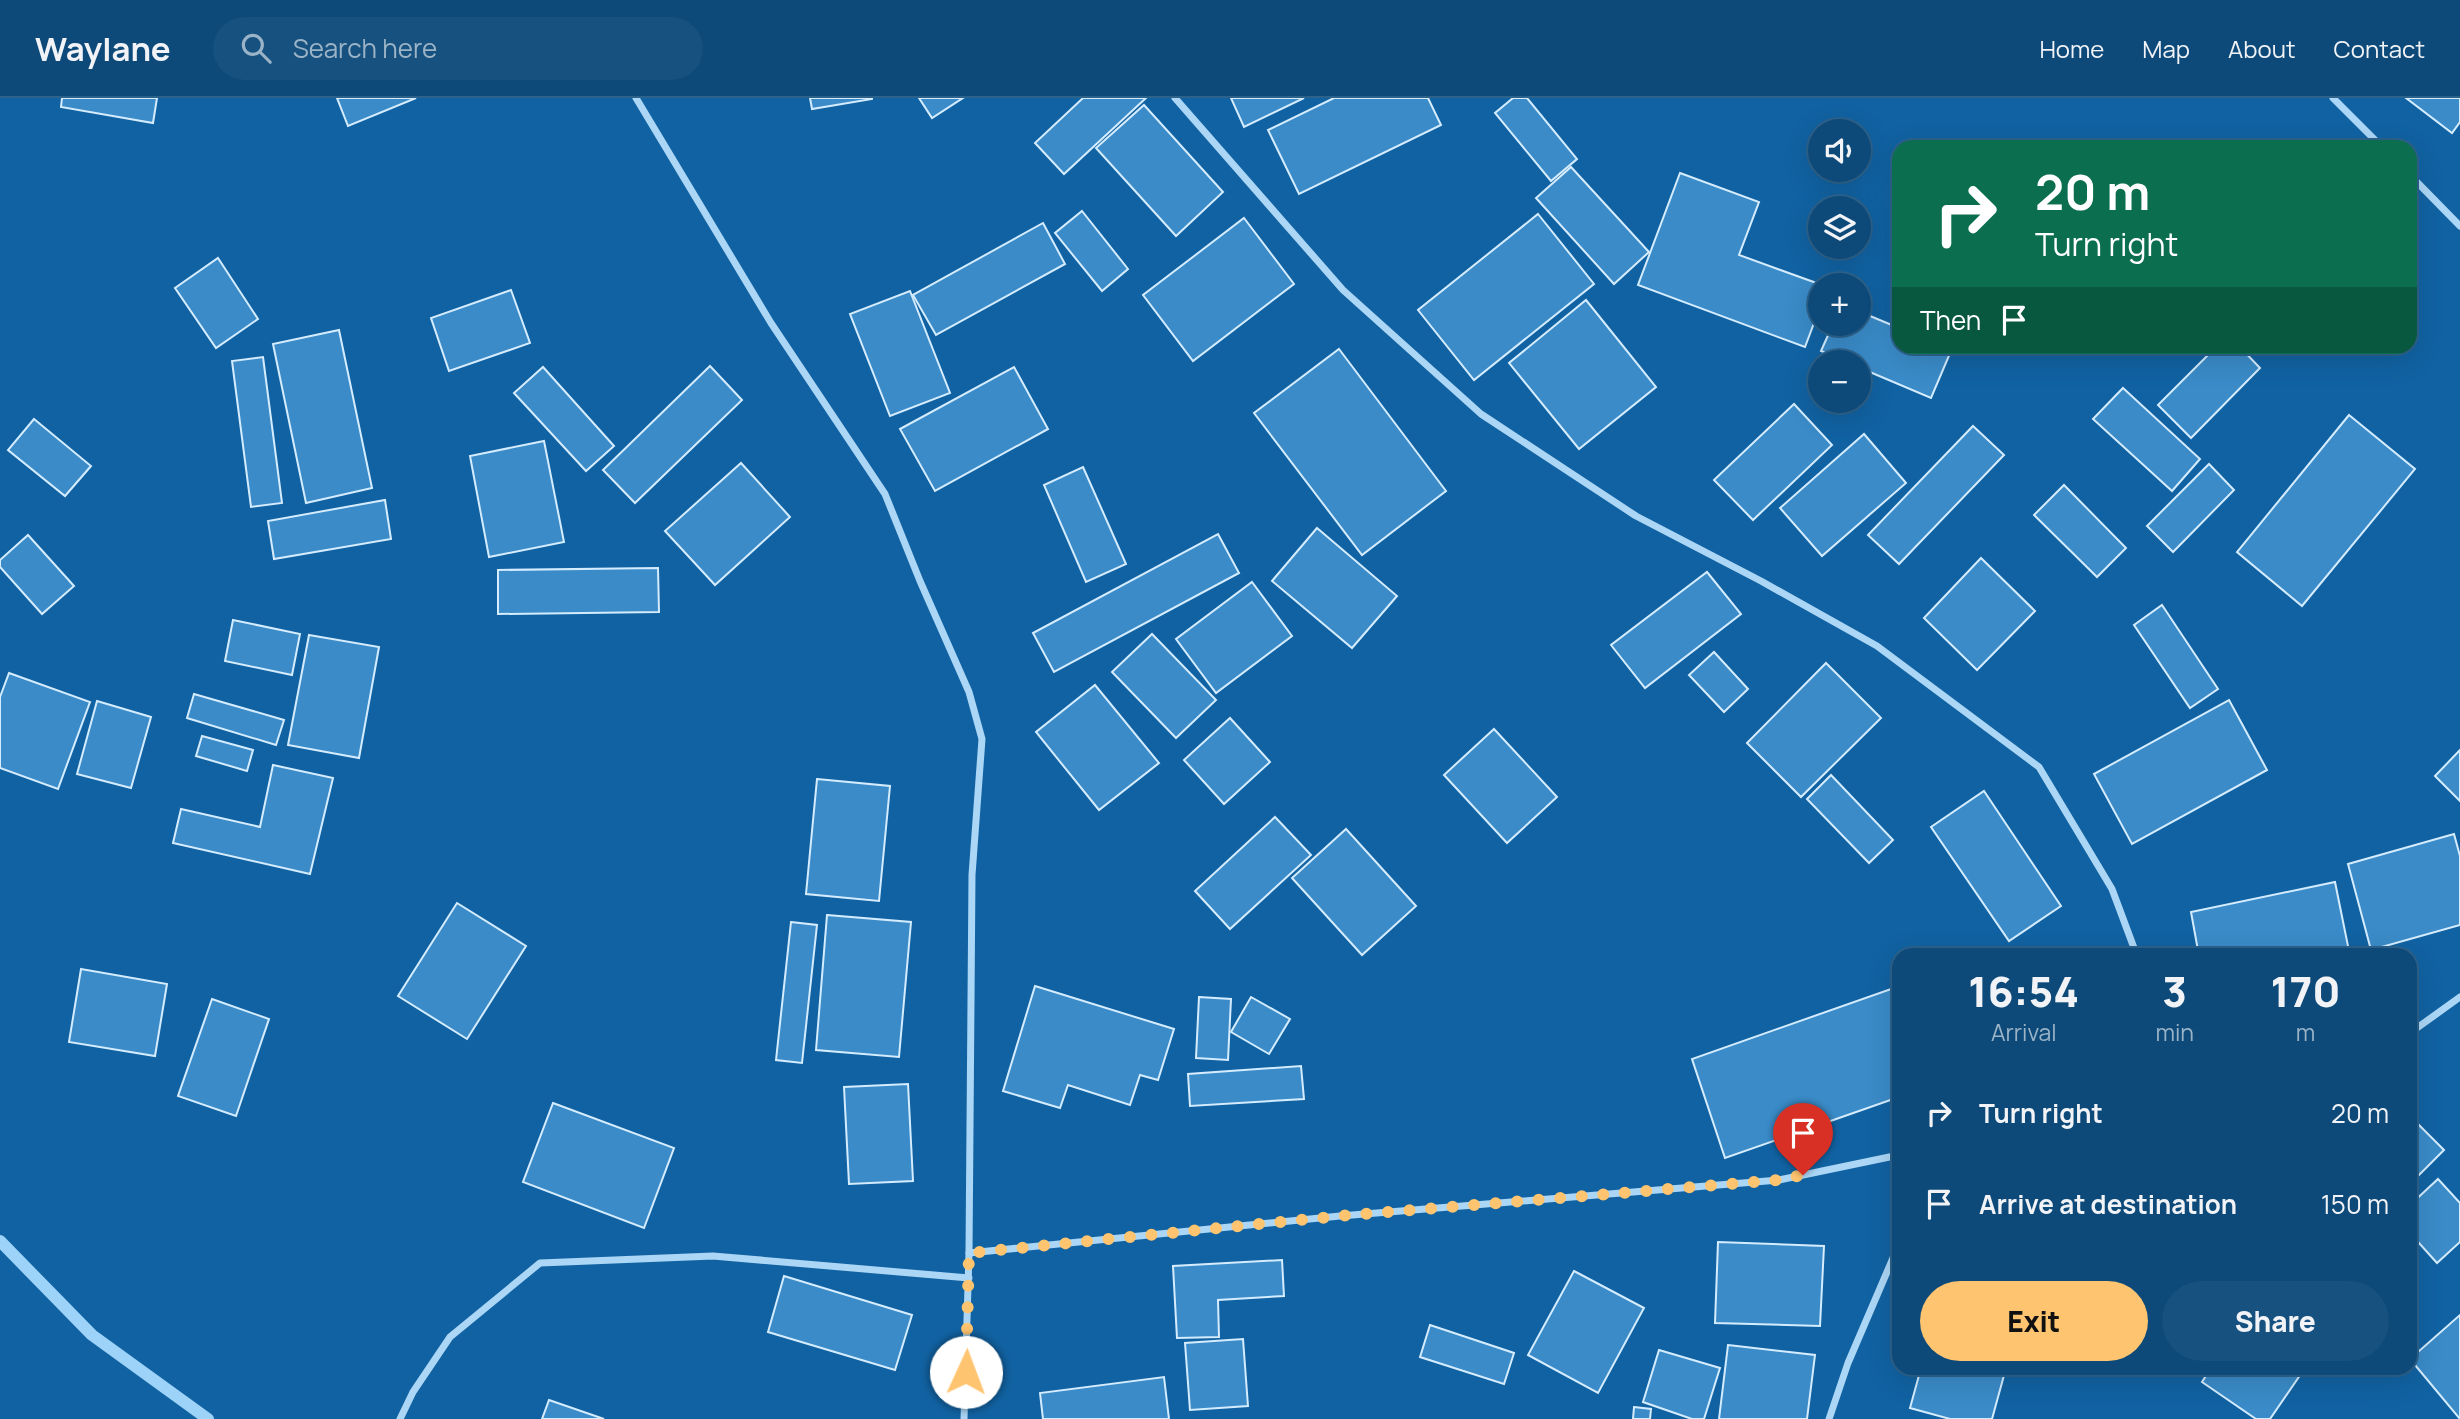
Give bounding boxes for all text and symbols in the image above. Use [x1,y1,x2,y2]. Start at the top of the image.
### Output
search box [213,17,703,80]
text: Waylane [35,26,171,71]
icon: search [237,29,275,67]
text: Search here [293,30,437,66]
text: Home [2039,32,2104,65]
text: Map [2142,32,2190,65]
text: About [2228,32,2296,65]
text: Contact [2334,32,2425,65]
map controls [1808,119,1871,413]
button: sound [1808,119,1871,182]
text: 20 m [2035,158,2150,225]
icon: right [1920,168,2011,259]
button: layers [1808,196,1871,259]
text: Turn right [2035,222,2178,266]
button: + [1808,273,1871,336]
icon: arrive [1995,301,2033,339]
text: Then [1920,302,1981,338]
button: − [1808,350,1871,413]
text: 16:54 [1968,962,2079,1020]
text: 3 [2162,962,2187,1020]
text: 170 [2270,962,2341,1020]
text: Arrival [1991,1016,2057,1048]
text: min [2155,1016,2194,1048]
text: m [2296,1016,2315,1048]
icon: right [1920,1094,1958,1132]
text: Turn right [1979,1095,2103,1131]
text: 20 m [2331,1095,2389,1131]
pin [1773,1103,1833,1175]
icon: arrive [1784,1114,1822,1152]
icon: arrive [1920,1185,1958,1223]
text: Arrive at destination [1979,1186,2237,1222]
text: 150 m [2321,1186,2389,1222]
button: Exit [1920,1281,2148,1361]
button: Share [2162,1281,2389,1361]
position arrow [929,1335,1003,1409]

